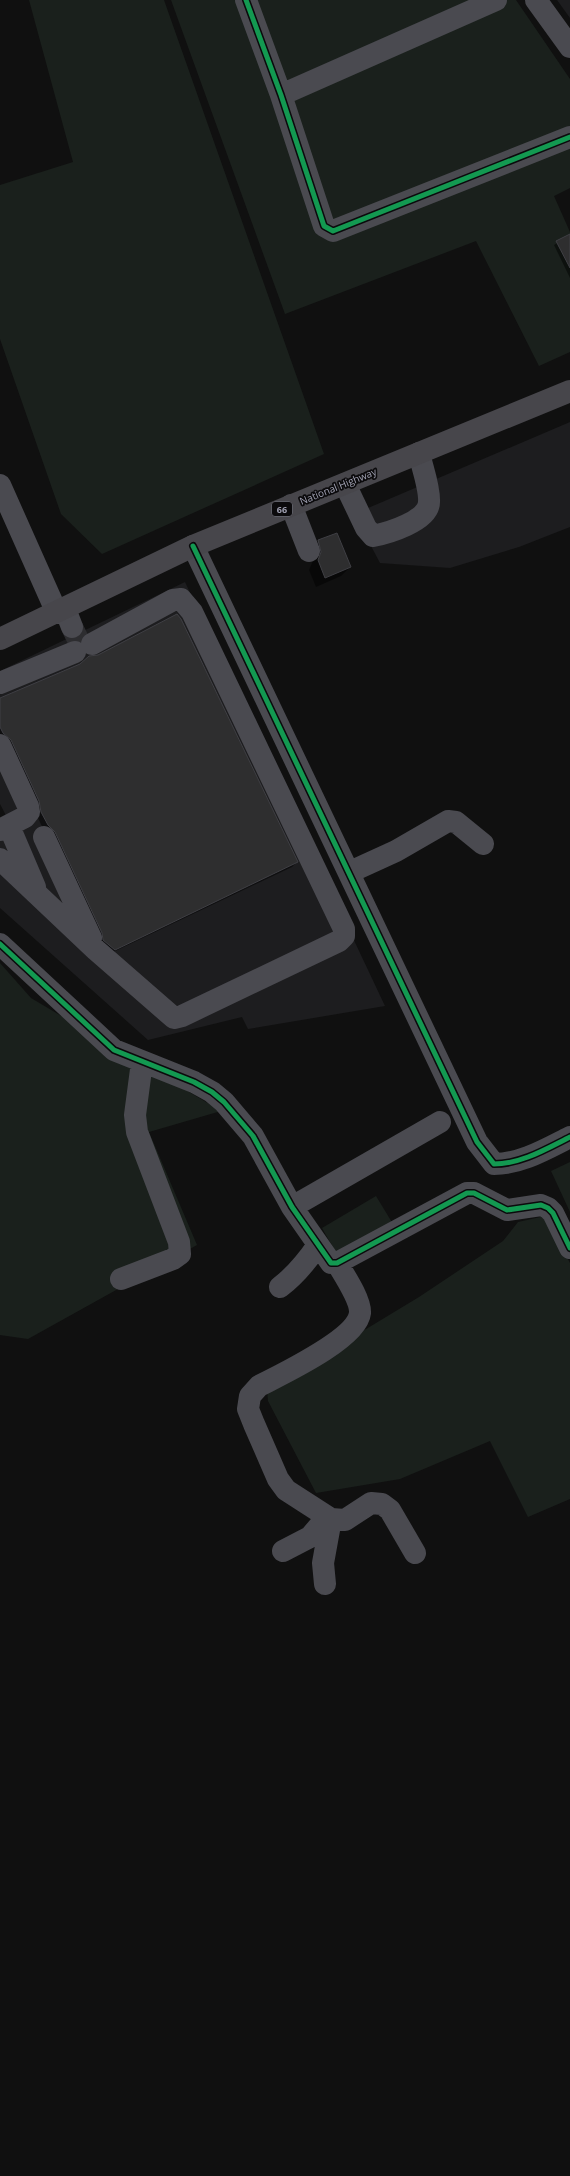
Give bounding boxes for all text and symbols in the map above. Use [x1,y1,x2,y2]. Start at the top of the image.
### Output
street label: National Highway [297,464,379,508]
road number: 66 [272,502,292,516]

